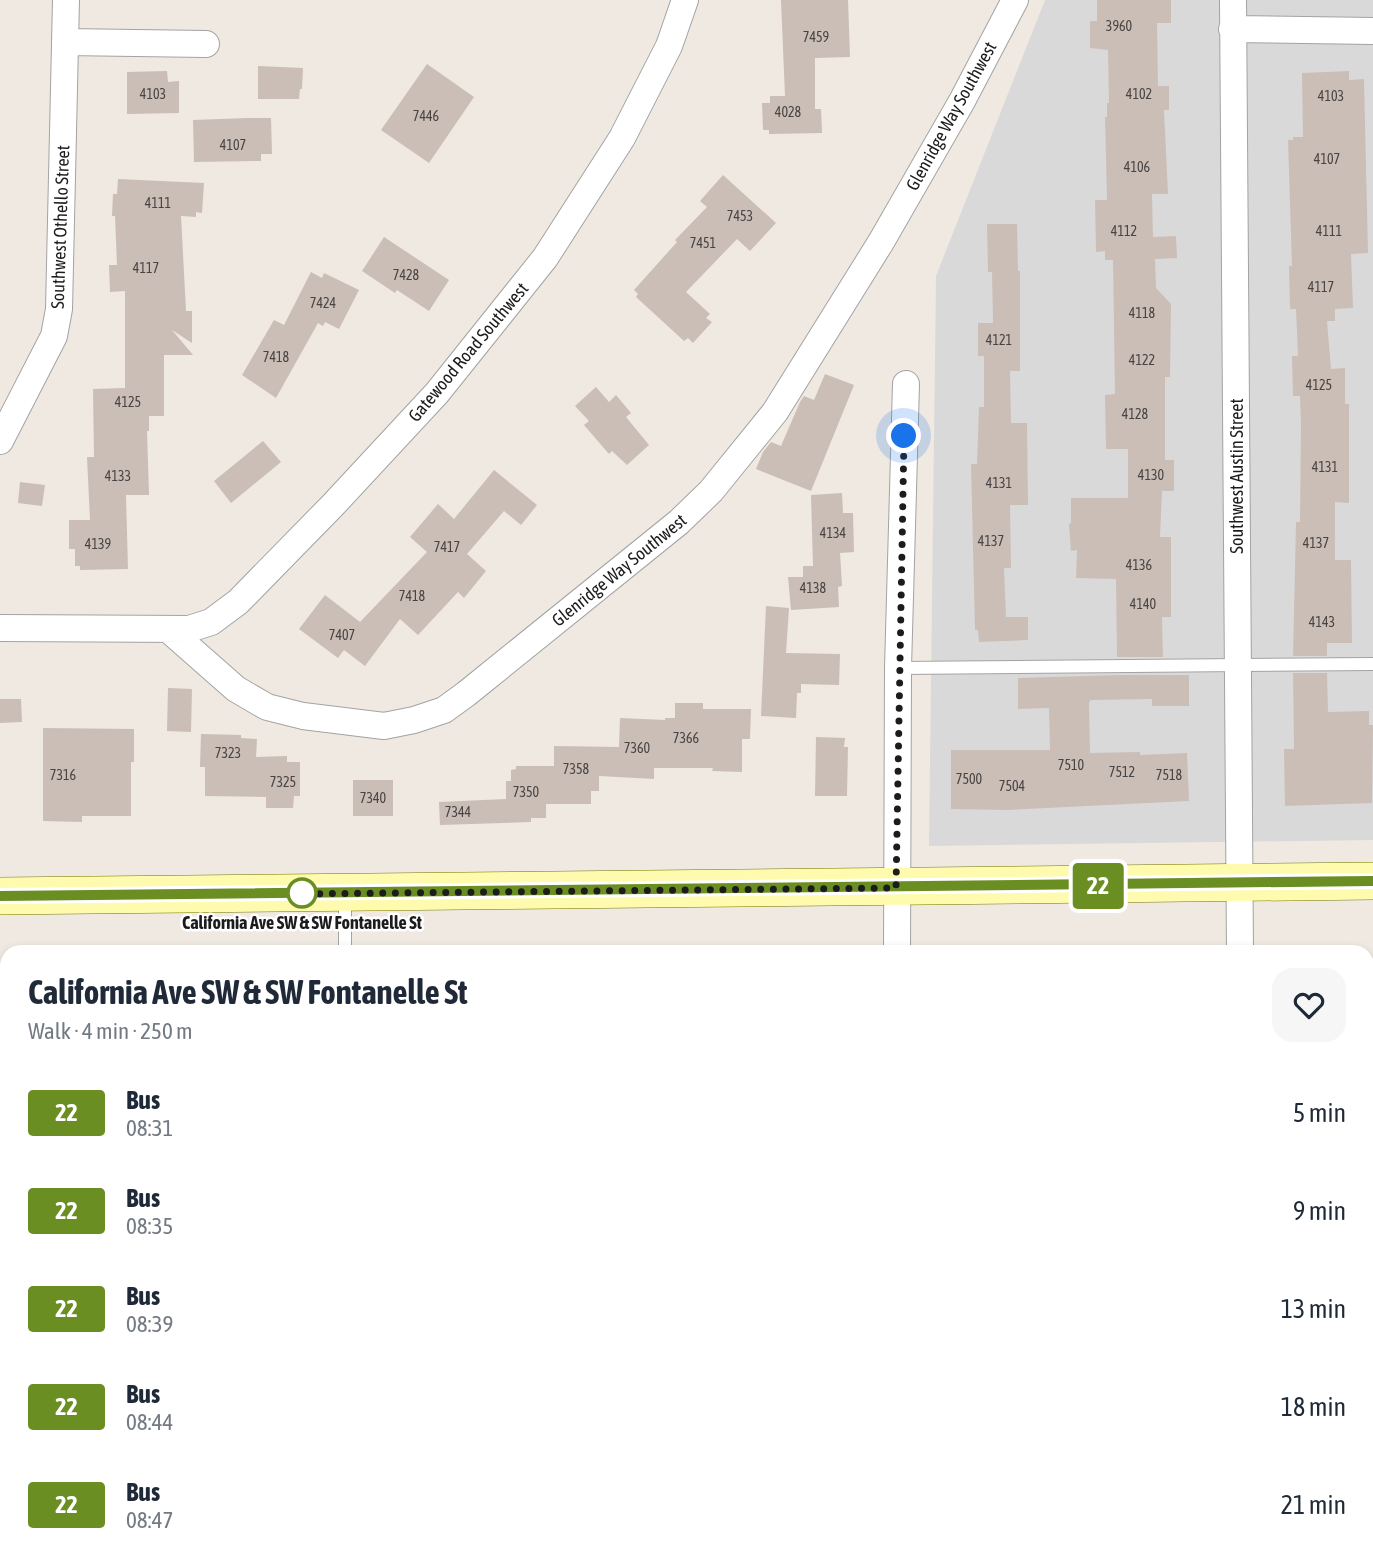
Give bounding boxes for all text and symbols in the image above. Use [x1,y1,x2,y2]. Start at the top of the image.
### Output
house number: 3960 [1106,18,1133,34]
house number: 7459 [803,29,829,45]
street label: Glenridge Way Southwest [901,38,1001,194]
house number: 4103 [140,86,166,102]
house number: 4102 [1126,86,1152,102]
house number: 4103 [1318,88,1344,104]
house number: 4028 [775,104,802,120]
house number: 7446 [413,108,440,124]
house number: 4107 [220,137,246,153]
street label: Southwest Othello Street [47,145,73,309]
house number: 4107 [1314,151,1340,167]
house number: 4106 [1124,159,1151,175]
house number: 4111 [145,195,171,211]
house number: 7453 [727,208,753,224]
house number: 4112 [1111,223,1137,239]
house number: 4111 [1316,223,1342,239]
house number: 7451 [690,235,716,251]
house number: 4117 [133,260,159,276]
house number: 7428 [393,267,420,283]
street label: Gatewood Road Southwest [404,278,532,426]
house number: 4117 [1308,279,1334,295]
house number: 7424 [310,295,337,311]
house number: 4118 [1129,305,1156,321]
house number: 4121 [986,332,1012,348]
house number: 7418 [263,349,290,365]
house number: 4122 [1129,352,1155,368]
house number: 4125 [1306,377,1332,393]
house number: 4125 [115,394,141,410]
street label: Southwest Austin Street [1226,398,1247,554]
house number: 4128 [1122,406,1149,422]
your location [886,418,921,453]
house number: 4131 [1312,459,1338,475]
house number: 4130 [1138,467,1165,483]
house number: 4133 [105,468,131,484]
house number: 4131 [986,475,1012,491]
street label: Glenridge Way Southwest [548,509,690,631]
house number: 4134 [820,525,847,541]
house number: 4137 [978,533,1004,549]
house number: 4137 [1303,535,1329,551]
house number: 4139 [85,536,111,552]
house number: 7417 [434,539,460,555]
house number: 4136 [1126,557,1153,573]
house number: 4138 [800,580,827,596]
house number: 7418 [399,588,426,604]
house number: 4140 [1130,596,1157,612]
house number: 4143 [1309,614,1335,630]
house number: 7407 [329,627,355,643]
house number: 7366 [673,730,700,746]
house number: 7360 [624,740,651,756]
house number: 7323 [215,745,241,761]
house number: 7510 [1058,757,1085,773]
house number: 7358 [563,761,590,777]
house number: 7512 [1109,764,1135,780]
house number: 7316 [50,767,77,783]
house number: 7518 [1156,767,1183,783]
house number: 7500 [956,771,983,787]
house number: 7325 [270,774,296,790]
house number: 7504 [999,778,1026,794]
house number: 7350 [513,784,540,800]
house number: 7340 [360,790,387,806]
house number: 7344 [445,804,472,820]
line badge: 22 [1066,863,1130,909]
text: 22 [1087,872,1109,899]
marker: California Ave SW & SW Fontanelle St [287,878,317,908]
place label: California Ave SW & SW Fontanelle St [182,912,423,933]
button: heart [1272,968,1346,1042]
text: California Ave SW & SW Fontanelle St [28,973,468,1011]
text: Walk · 4 min · 250 m [28,1018,192,1044]
text: Bus [126,1085,160,1115]
text: 5 min [1293,1098,1346,1128]
text: 22 [55,1099,78,1126]
text: 08:31 [126,1115,173,1141]
text: Bus [126,1183,160,1213]
text: 9 min [1293,1196,1346,1226]
text: 22 [55,1197,78,1224]
text: 08:35 [126,1213,173,1239]
text: Bus [126,1281,160,1311]
text: 13 min [1281,1294,1346,1324]
text: 22 [55,1295,78,1322]
text: 08:39 [126,1311,173,1337]
text: Bus [126,1379,160,1409]
text: 18 min [1281,1392,1346,1422]
text: 22 [55,1393,78,1420]
text: 08:44 [126,1409,173,1435]
text: Bus [126,1477,160,1507]
text: 21 min [1281,1490,1346,1520]
text: 22 [55,1491,78,1518]
text: 08:47 [126,1507,173,1533]

